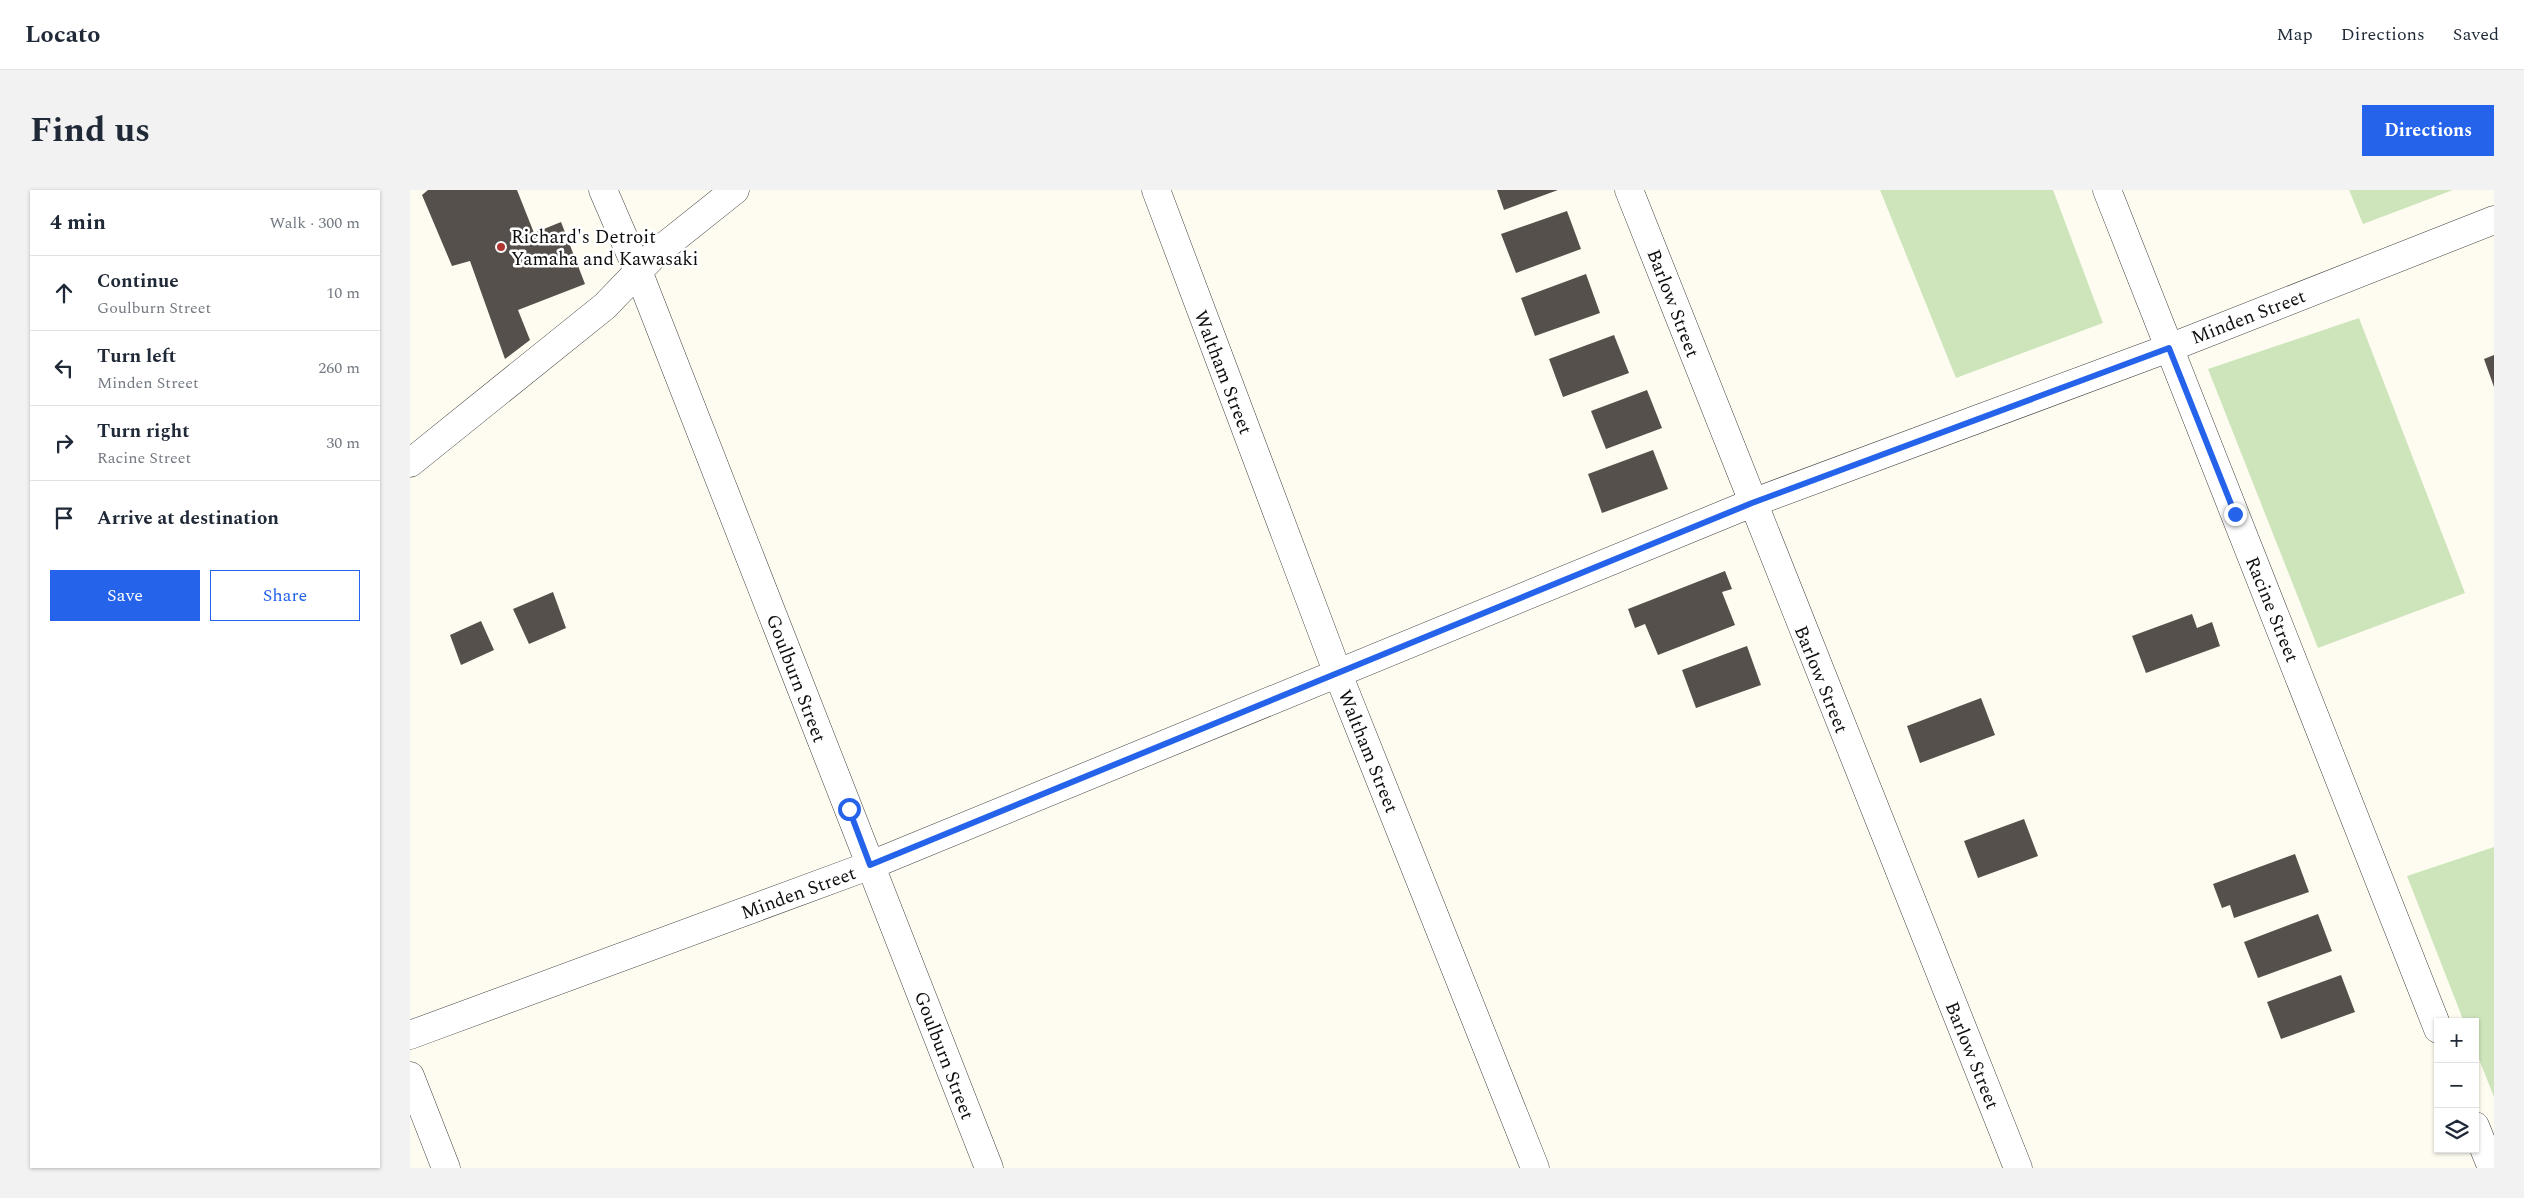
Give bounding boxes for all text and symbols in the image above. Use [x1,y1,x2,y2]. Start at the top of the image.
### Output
text: Locato [25,17,100,53]
text: Map [2277,21,2313,48]
text: Directions [2341,21,2425,48]
text: Saved [2453,21,2499,48]
text: Find us [30,104,150,157]
button: Directions [2362,105,2494,156]
text: 4 min [50,207,106,239]
text: Walk · 300 m [269,211,360,235]
place label: Richard's Detroit Yamaha and Kawasaki [511,223,699,274]
marker: Richard's Detroit Yamaha and Kawasaki [495,241,507,253]
street label: Barlow Street [1639,245,1707,362]
text: Continue [97,267,179,296]
icon: ahead [50,279,78,307]
text: 10 m [326,281,360,305]
street label: Minden Street [2187,282,2310,353]
text: Goulburn Street [97,296,211,320]
street label: Waltham Street [1186,306,1260,439]
text: Turn left [97,342,176,371]
icon: left [50,354,78,382]
text: 260 m [318,356,360,380]
text: Minden Street [97,371,199,395]
text: Turn right [97,417,190,446]
icon: right [50,429,78,457]
text: 30 m [326,431,360,455]
text: Racine Street [97,446,191,470]
route end [2224,503,2247,526]
icon: arrive [50,504,78,532]
text: Arrive at destination [97,504,279,533]
street label: Racine Street [2237,552,2306,667]
button: Save [50,570,200,621]
button: Share [210,570,360,621]
street label: Goulburn Street [758,610,834,747]
street label: Barlow Street [1786,621,1856,738]
street label: Waltham Street [1330,685,1406,818]
route start [838,798,861,821]
street label: Minden Street [737,859,860,928]
street label: Goulburn Street [906,987,982,1124]
street label: Barlow Street [1937,997,2007,1114]
map controls [2434,1018,2479,1153]
button: + [2434,1018,2479,1063]
button: − [2434,1063,2479,1108]
button: layers [2434,1108,2479,1153]

